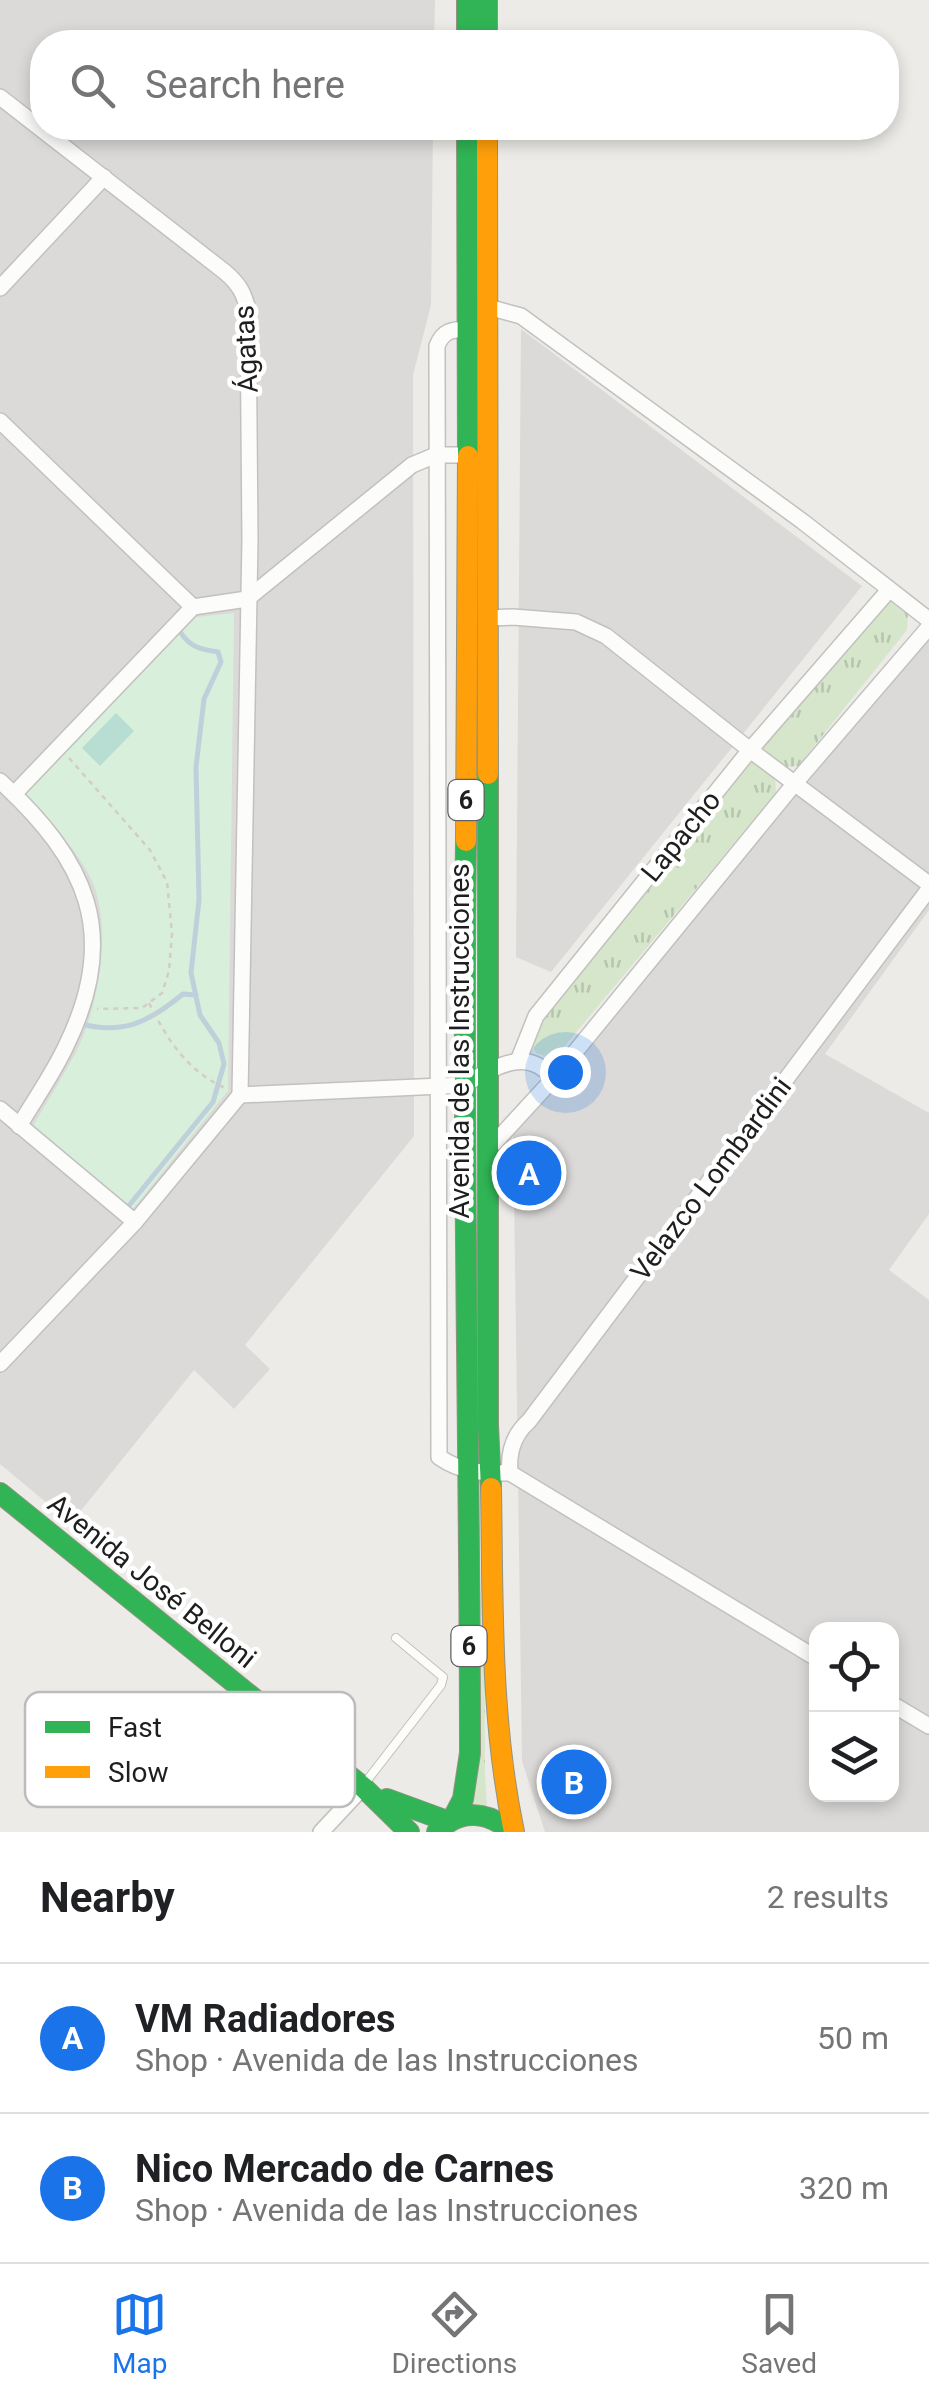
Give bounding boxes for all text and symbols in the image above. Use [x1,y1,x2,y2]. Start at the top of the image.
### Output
search box [30,30,899,140]
icon: search [65,58,120,113]
text: Search here [145,63,345,107]
street label: Ágatas [227,304,265,394]
road number: 6 [448,780,484,820]
street label: Lapacho [634,784,728,888]
street label: Avenida de las Instrucciones [443,863,476,1219]
your location [540,1047,591,1098]
street label: Velazco Lombardini [624,1071,798,1287]
pin: A [496,1136,562,1210]
street label: Avenida José Belloni [41,1487,263,1675]
map controls [809,1622,899,1802]
button: locate [809,1622,899,1712]
road number: 6 [452,1626,486,1666]
legend [25,1692,355,1807]
text: Fast [108,1711,162,1744]
button: layers [809,1712,899,1802]
pin: B [542,1744,606,1820]
text: Slow [108,1756,168,1789]
text: Nearby [40,1873,175,1922]
text: 2 results [767,1878,889,1916]
text: VM Radiadores [135,1997,395,2041]
text: A [62,2019,83,2057]
text: 50 m [817,2019,889,2057]
text: Shop · Avenida de las Instrucciones [135,2041,638,2079]
text: Nico Mercado de Carnes [135,2147,554,2191]
text: B [62,2169,83,2207]
text: 320 m [799,2169,889,2207]
text: Shop · Avenida de las Instrucciones [135,2191,638,2229]
tab: Map [112,2287,167,2380]
tab: Directions [391,2287,517,2380]
tab: Saved [741,2287,817,2380]

